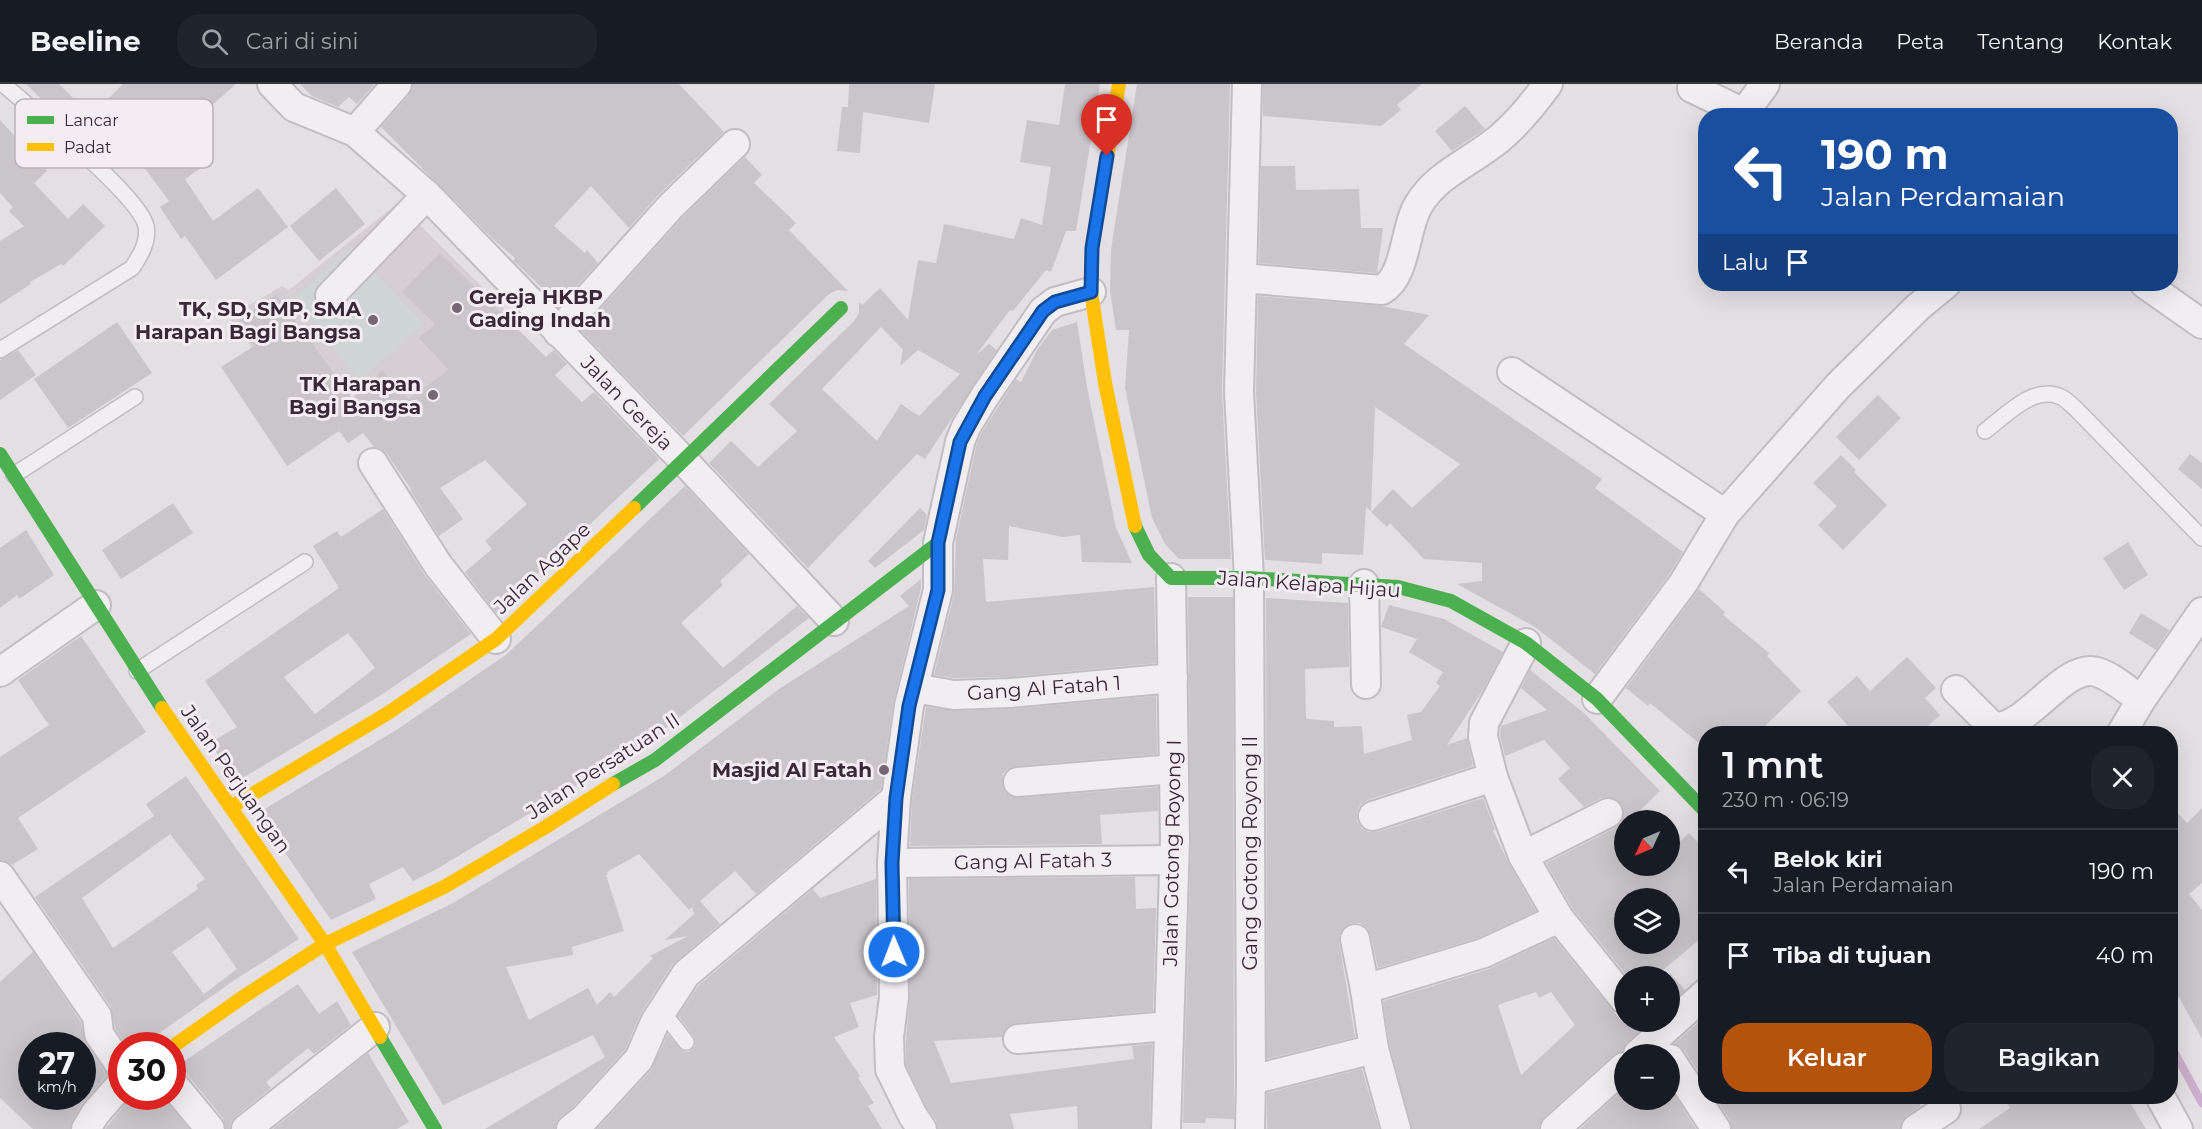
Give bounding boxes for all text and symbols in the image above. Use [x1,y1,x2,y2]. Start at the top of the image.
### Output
search box [177,14,597,68]
text: Beeline [30,24,141,58]
icon: search [198,25,231,58]
text: Cari di sini [246,28,359,55]
text: Beranda [1774,29,1863,54]
text: Peta [1896,29,1944,54]
text: Tentang [1977,29,2064,54]
text: Kontak [2097,29,2172,54]
pin [1081,94,1132,156]
legend [15,99,213,168]
icon: arrive [1090,103,1123,136]
text: Lancar [64,111,119,130]
text: 190 m [1821,128,1949,180]
icon: left [1722,132,1800,210]
text: Padat [64,138,112,157]
text: Jalan Perdamaian [1821,180,2065,213]
icon: arrive [1781,246,1814,279]
text: Lalu [1722,249,1769,276]
place label: Gereja HKBP Gading Indah [469,285,611,332]
place label: TK, SD, SMP, SMA Harapan Bagi Bangsa [135,297,362,344]
marker: Gereja HKBP Gading Indah [450,301,464,315]
marker: TK, SD, SMP, SMA Harapan Bagi Bangsa [366,313,380,327]
street label: Jalan Gereja [575,350,678,455]
place label: TK Harapan Bagi Bangsa [289,372,421,419]
marker: TK Harapan Bagi Bangsa [426,388,440,402]
street label: Jalan Agape [488,517,595,619]
street label: Jalan Kelapa Hijau [1216,566,1401,602]
street label: Gang Al Fatah 1 [966,671,1122,705]
street label: Jalan Perjuangan [175,700,296,858]
street label: Jalan Persatuan II [521,708,684,825]
street label: Gang Gotong Royong II [1238,736,1262,970]
street label: Jalan Gotong Royong I [1158,739,1186,968]
text: 1 mnt [1722,743,1823,787]
button: close [2091,746,2154,809]
place label: Masjid Al Fatah [712,758,872,782]
marker: Masjid Al Fatah [877,763,891,777]
text: 230 m · 06:19 [1722,788,1849,812]
north arrow [1614,810,1680,876]
map controls [1614,810,1680,1110]
text: Belok kiri [1773,846,1882,873]
street label: Gang Al Fatah 3 [954,848,1112,874]
icon: left [1722,855,1755,888]
text: 190 m [2089,858,2154,885]
text: Jalan Perdamaian [1773,873,1954,897]
button: layers [1614,888,1680,954]
position arrow [862,920,926,984]
icon: arrive [1722,939,1755,972]
text: Tiba di tujuan [1773,942,1931,969]
text: 40 m [2096,942,2154,969]
button: + [1614,966,1680,1032]
button: Keluar [1722,1023,1932,1092]
button: Bagikan [1944,1023,2154,1092]
speed limit sign: 30 [108,1032,186,1110]
button: − [1614,1044,1680,1110]
text: 27 [39,1045,75,1082]
text: km/h [37,1077,77,1096]

